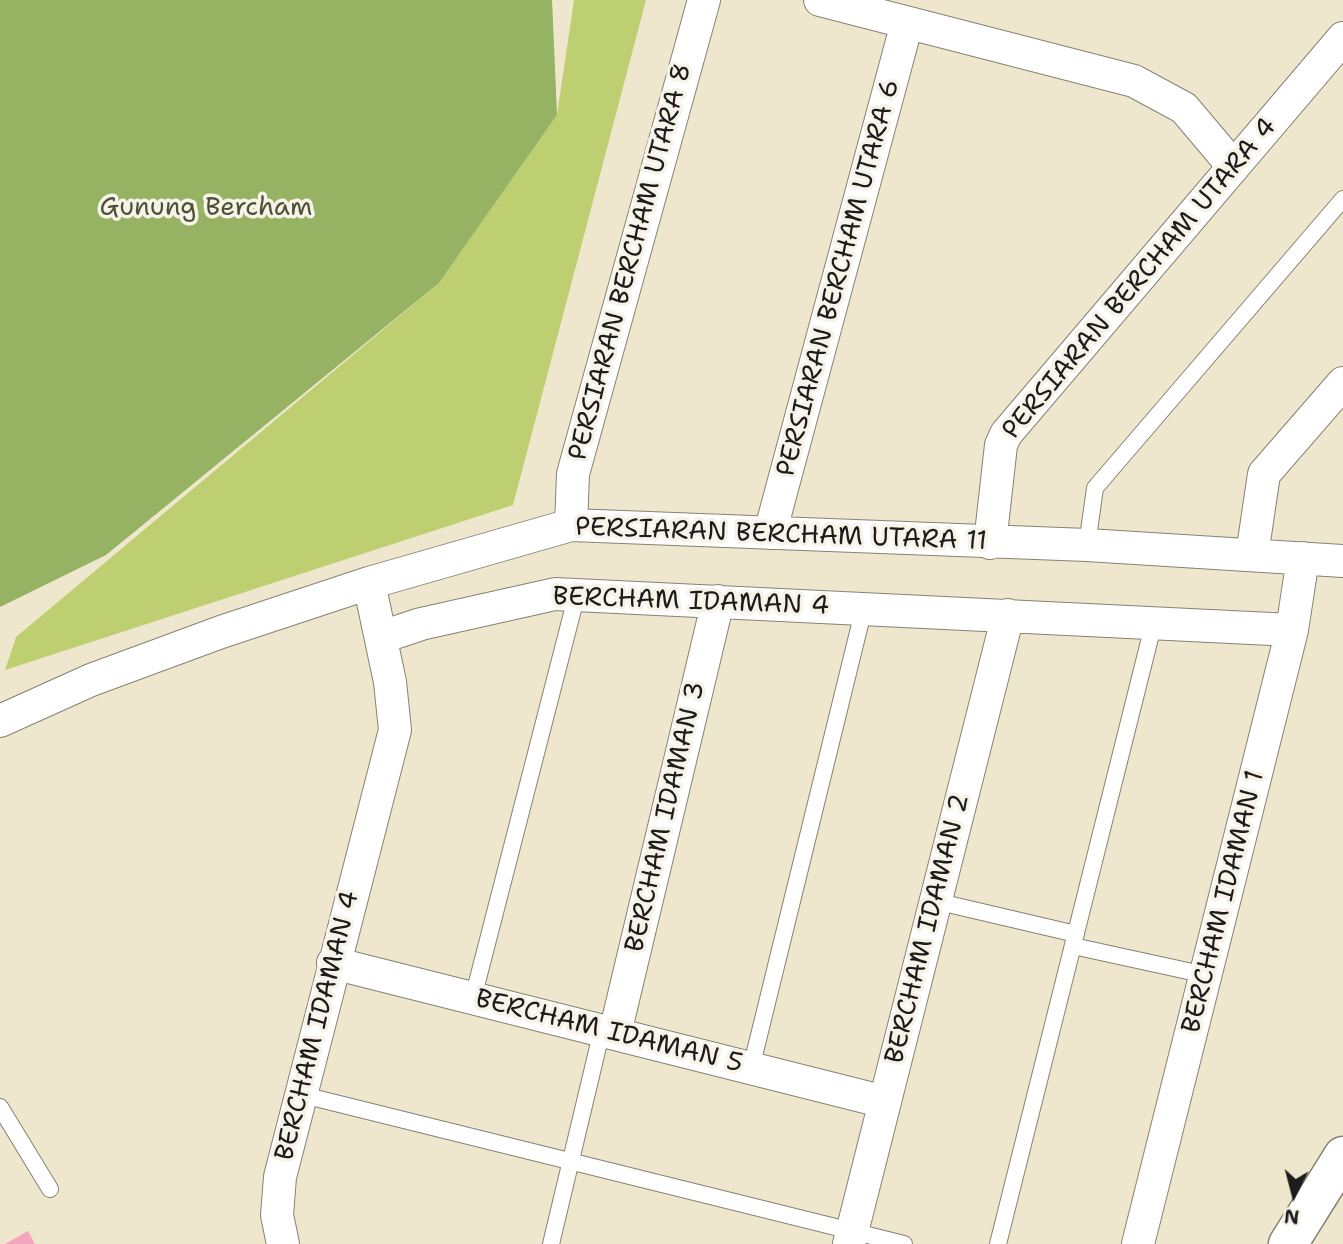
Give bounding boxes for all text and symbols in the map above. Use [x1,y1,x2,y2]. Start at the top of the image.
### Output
street label: PERSIARAN BERCHAM UTARA 8 [563,60,699,464]
street label: PERSIARAN BERCHAM UTARA 6 [771,76,907,480]
street label: PERSIARAN BERCHAM UTARA 4 [996,112,1284,446]
park label: Gunung Bercham [100,192,312,224]
street label: PERSIARAN BERCHAM UTARA 11 [574,512,988,558]
street label: BERCHAM IDAMAN 4 [552,582,830,622]
street label: BERCHAM IDAMAN 3 [620,679,712,955]
street label: BERCHAM IDAMAN 1 [1176,768,1272,1036]
street label: BERCHAM IDAMAN 2 [879,791,977,1067]
street label: BERCHAM IDAMAN 4 [269,888,367,1164]
street label: BERCHAM IDAMAN 5 [472,984,746,1080]
north arrow [1259,1160,1329,1230]
text: N [1283,1203,1301,1230]

